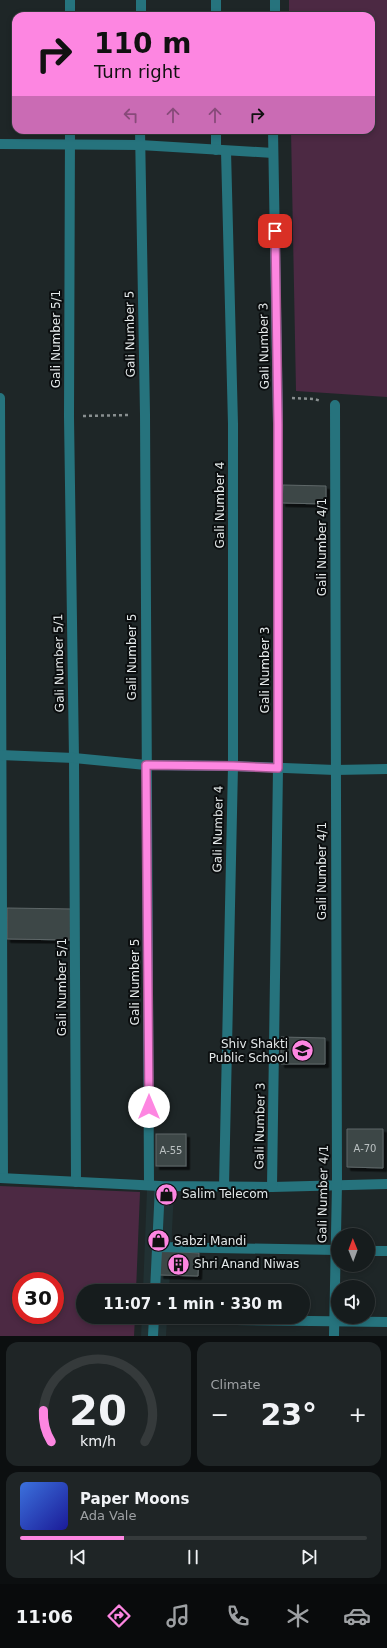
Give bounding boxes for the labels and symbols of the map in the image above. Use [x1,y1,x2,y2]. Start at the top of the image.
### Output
pin [258,214,292,248]
street label: Gali Number 5/1 [49,290,63,388]
street label: Gali Number 5 [122,290,138,378]
street label: Gali Number 3 [256,302,272,390]
street label: Gali Number 4 [213,462,227,548]
street label: Gali Number 4/1 [315,498,329,596]
street label: Gali Number 5/1 [51,614,67,712]
street label: Gali Number 5 [125,614,139,700]
street label: Gali Number 3 [258,627,272,713]
street label: Gali Number 4 [210,785,226,873]
street label: Gali Number 4/1 [315,822,329,920]
street label: Gali Number 5/1 [55,938,69,1036]
street label: Gali Number 5 [128,939,142,1025]
place label: Shiv Shakti Public School [209,1037,288,1065]
school or university icon: Shiv Shakti Public School [290,1038,316,1064]
street label: Gali Number 3 [252,1082,268,1170]
position arrow [128,1086,170,1128]
house number: A-70 [354,1143,376,1154]
house number: A-55 [160,1145,182,1156]
street label: Gali Number 4/1 [315,1145,331,1243]
shop icon: Salim Telecom [154,1181,180,1207]
place label: Salim Telecom [182,1187,268,1201]
shop icon: Sabzi Mandi [145,1228,171,1254]
north arrow [331,1228,375,1272]
place label: Sabzi Mandi [174,1234,246,1248]
building icon: Shri Anand Niwas [166,1251,192,1277]
place label: Shri Anand Niwas [194,1257,299,1271]
speed limit sign: 30 [12,1272,64,1324]

